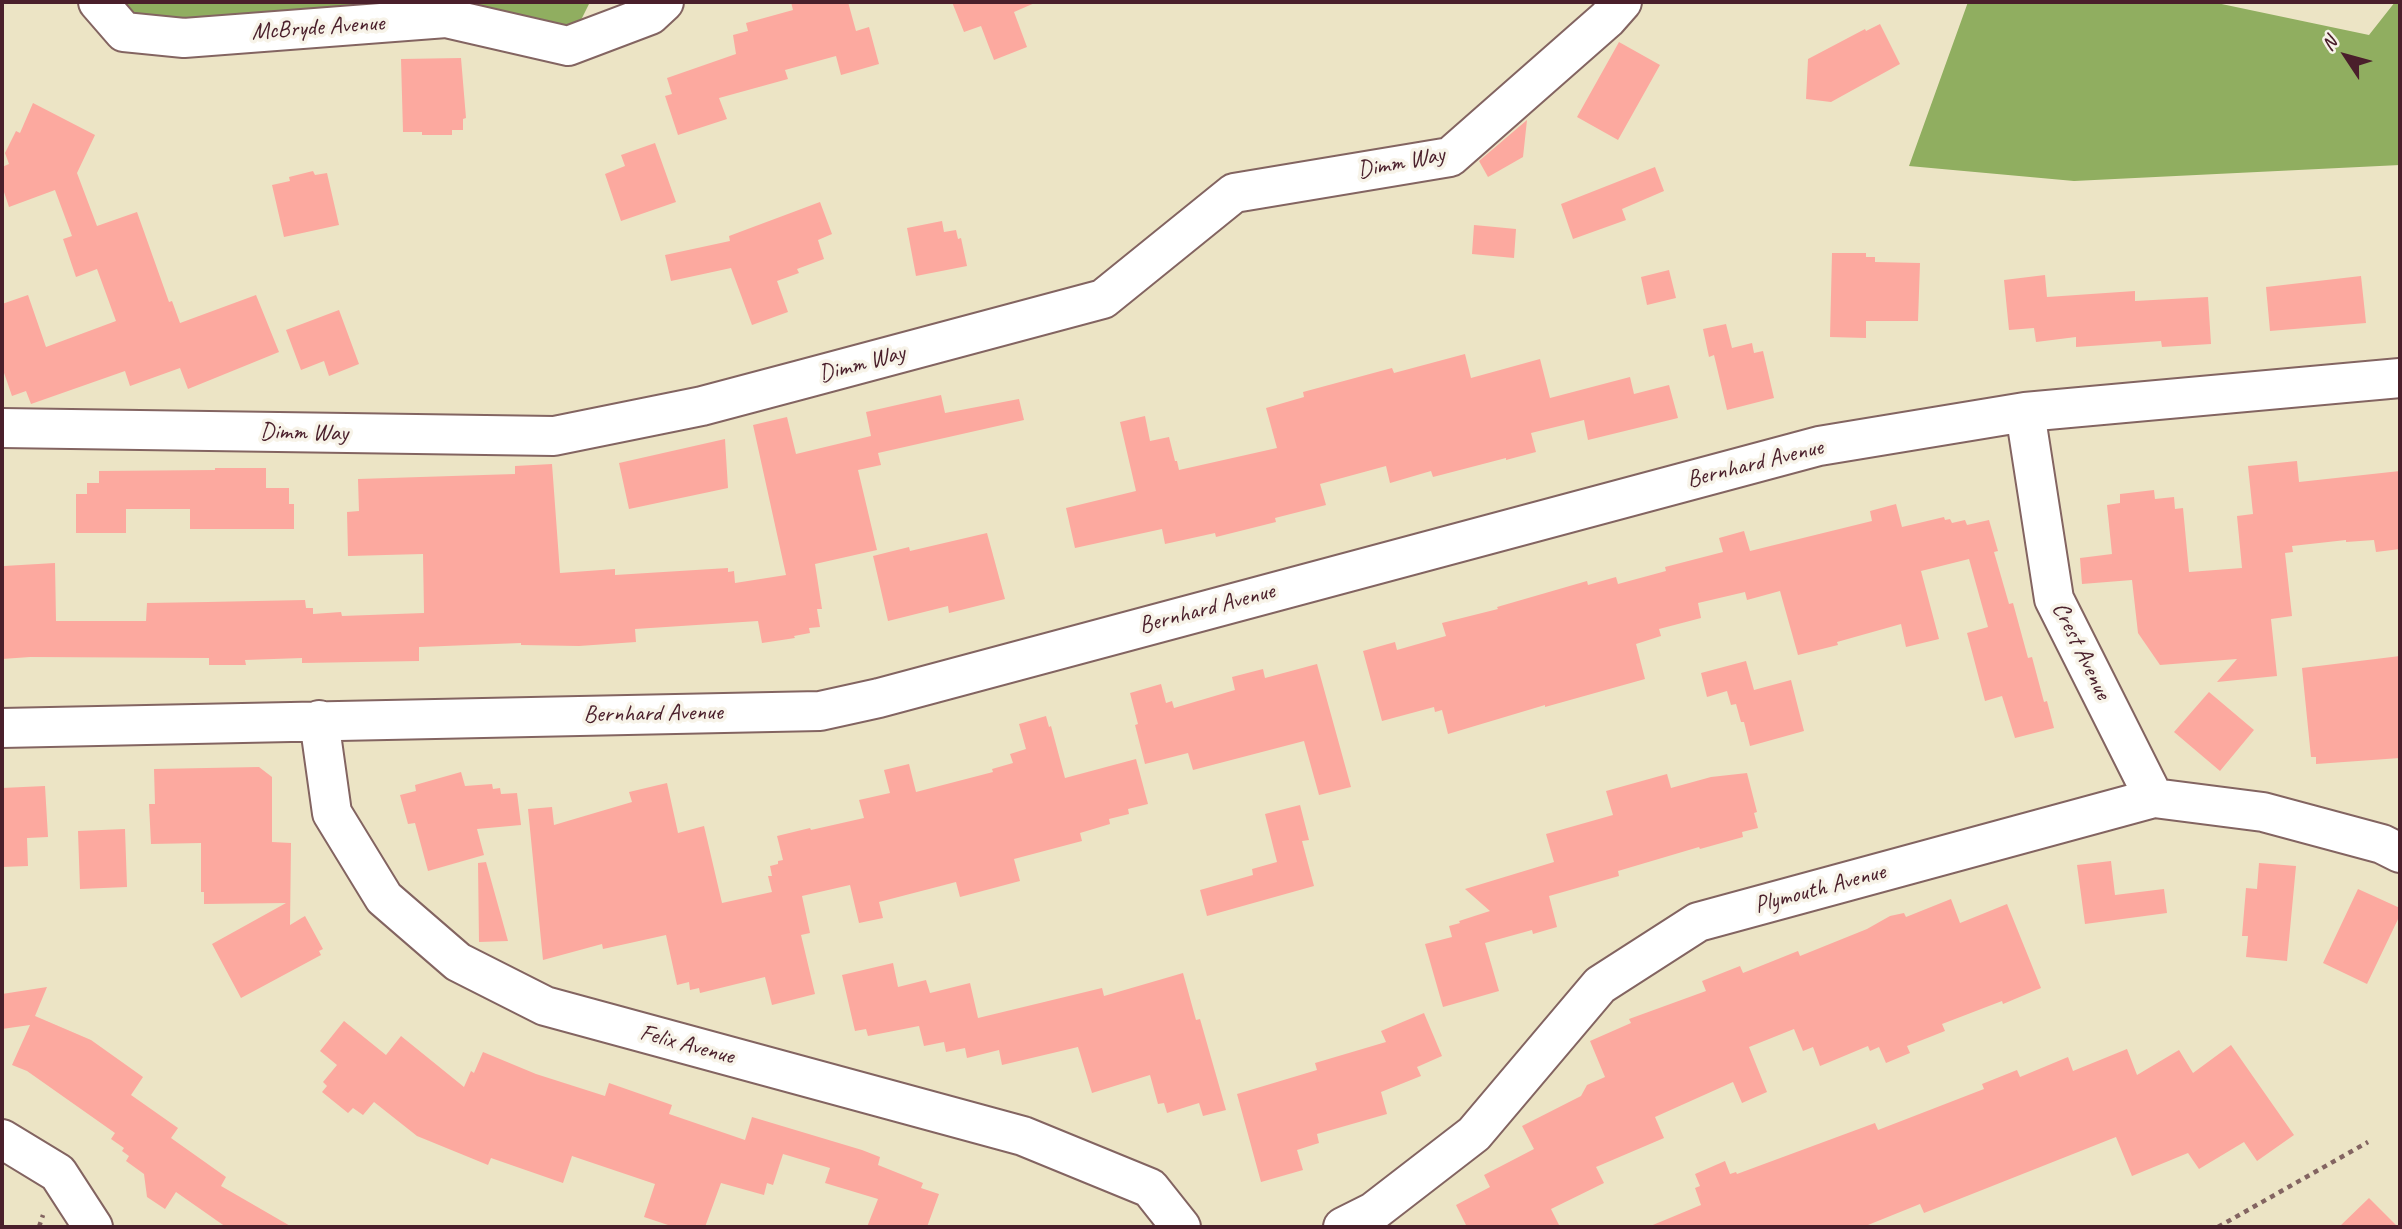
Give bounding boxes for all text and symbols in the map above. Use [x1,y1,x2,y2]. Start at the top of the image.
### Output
street label: McBryde Avenue [251,9,385,47]
north arrow [2311,21,2381,91]
text: N [2316,32,2342,55]
street label: Dimm Way [1355,140,1447,186]
street label: Dimm Way [816,339,908,389]
street label: Dimm Way [260,418,348,448]
street label: Bernhard Avenue [1684,433,1826,495]
street label: Bernhard Avenue [1136,577,1278,641]
street label: Crest Avenue [2045,598,2117,704]
street label: Bernhard Avenue [583,698,723,730]
street label: Plymouth Avenue [1751,858,1889,920]
street label: Felix Avenue [637,1019,737,1071]

